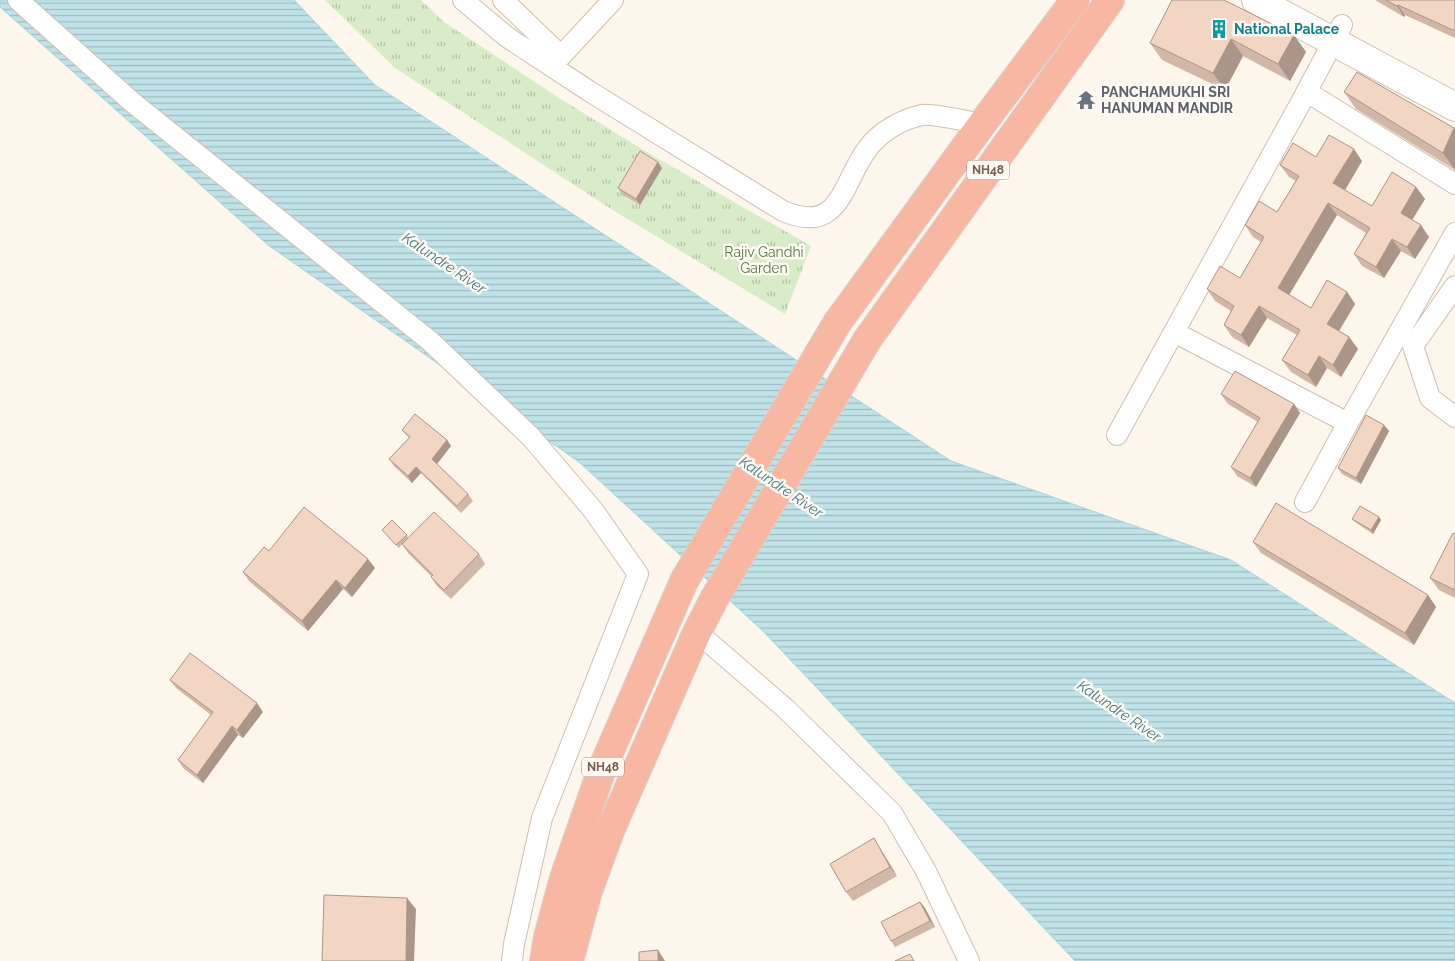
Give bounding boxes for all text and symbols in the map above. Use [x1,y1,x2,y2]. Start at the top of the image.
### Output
building icon: National Palace [1208,18,1230,40]
place label: National Palace [1234,21,1340,37]
place label: PANCHAMUKHI SRI HANUMAN MANDIR [1101,84,1234,116]
temple icon: PANCHAMUKHI SRI HANUMAN MANDIR [1075,89,1097,111]
road number: NH48 [967,160,1009,180]
water label: Kalundre River [399,228,490,298]
park label: Rajiv Gandhi Garden [724,244,804,276]
water label: Kalundre River [736,452,827,522]
water label: Kalundre River [1074,676,1165,746]
road number: NH48 [582,758,624,776]

